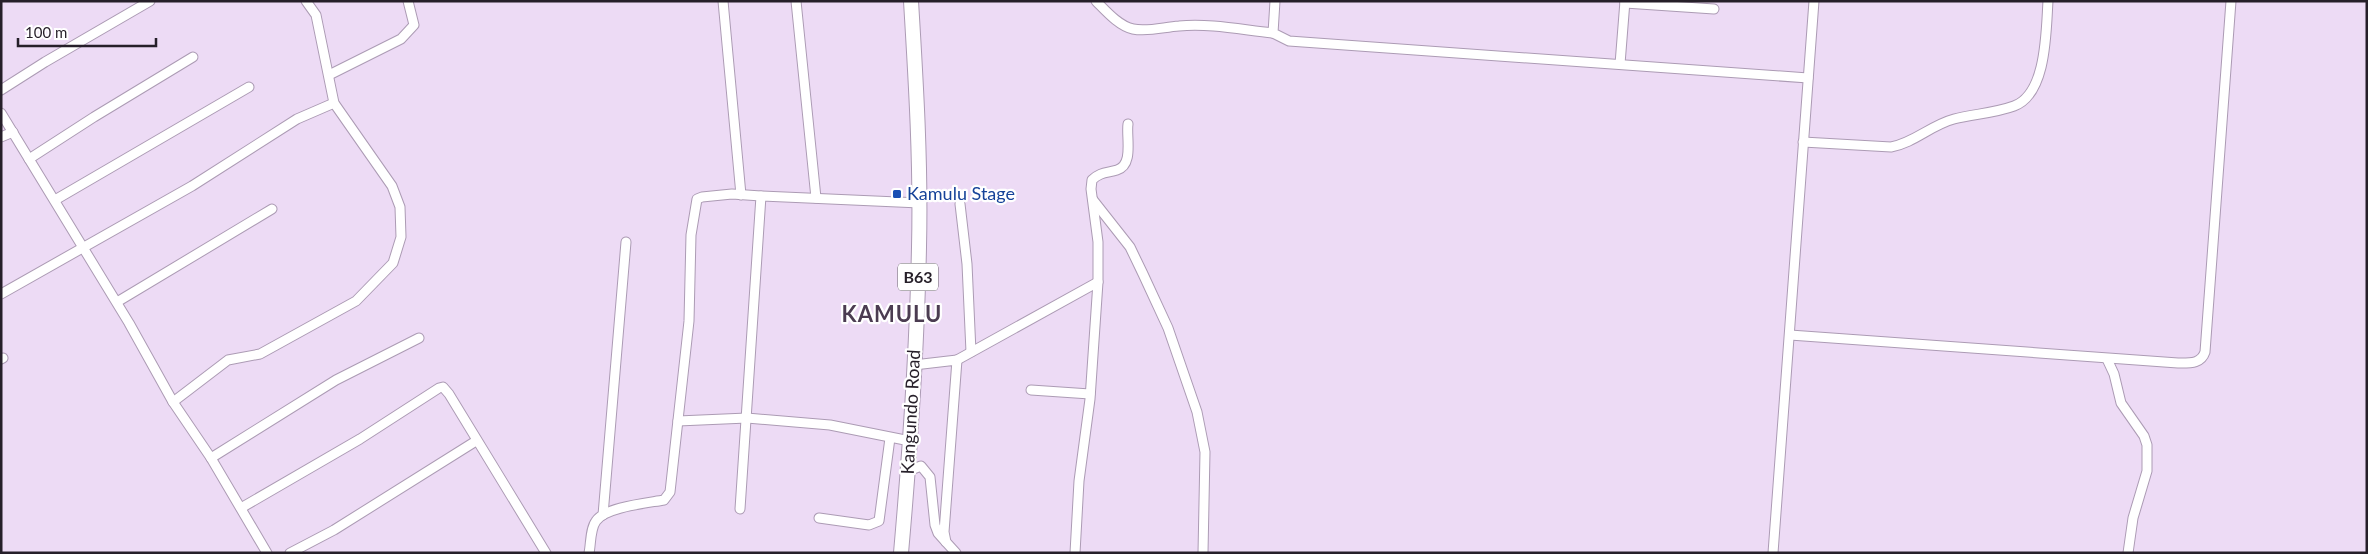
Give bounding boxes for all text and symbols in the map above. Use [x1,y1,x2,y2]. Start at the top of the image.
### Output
scale bar [18,15,155,47]
text: 100 m [25,23,67,41]
place label: Kamulu Stage [907,182,1015,204]
marker: Kamulu Stage [891,188,903,200]
road number: B63 [898,264,938,290]
district label: KAMULU [842,300,942,327]
street label: Kangundo Road [896,349,924,475]

